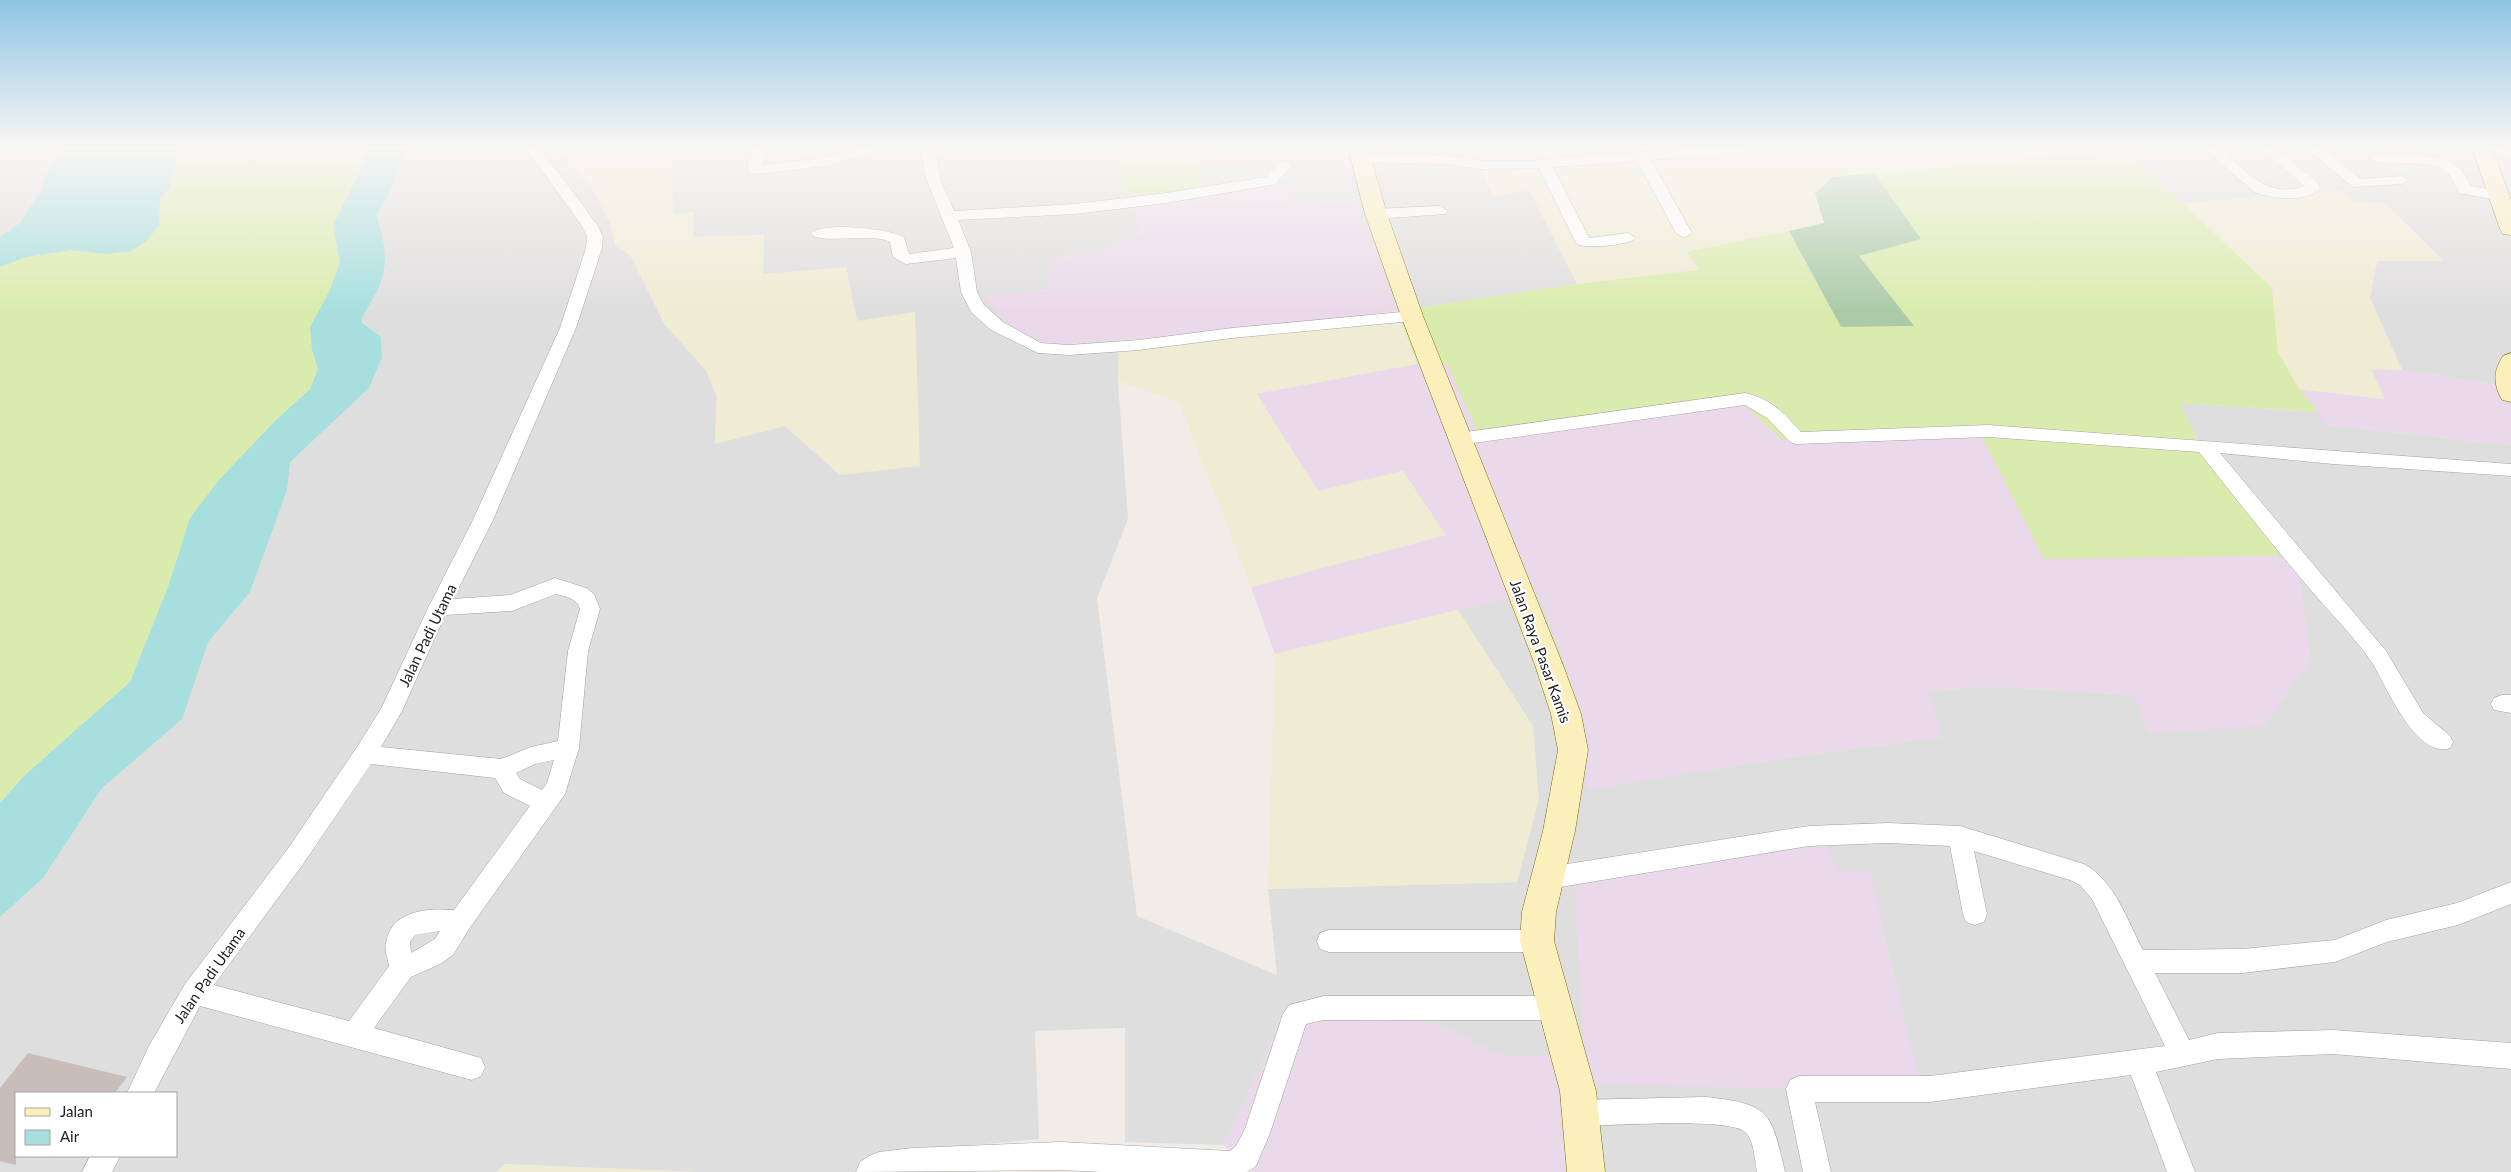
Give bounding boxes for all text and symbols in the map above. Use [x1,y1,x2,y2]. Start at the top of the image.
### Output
street label: Jalan Raya Pasar Kamis [1507,577,1575,725]
street label: Jalan Padi Utama [394,581,460,689]
street label: Jalan Padi Utama [169,924,249,1026]
legend [15,1092,178,1157]
text: Jalan [60,1102,93,1120]
text: Air [60,1127,80,1145]

